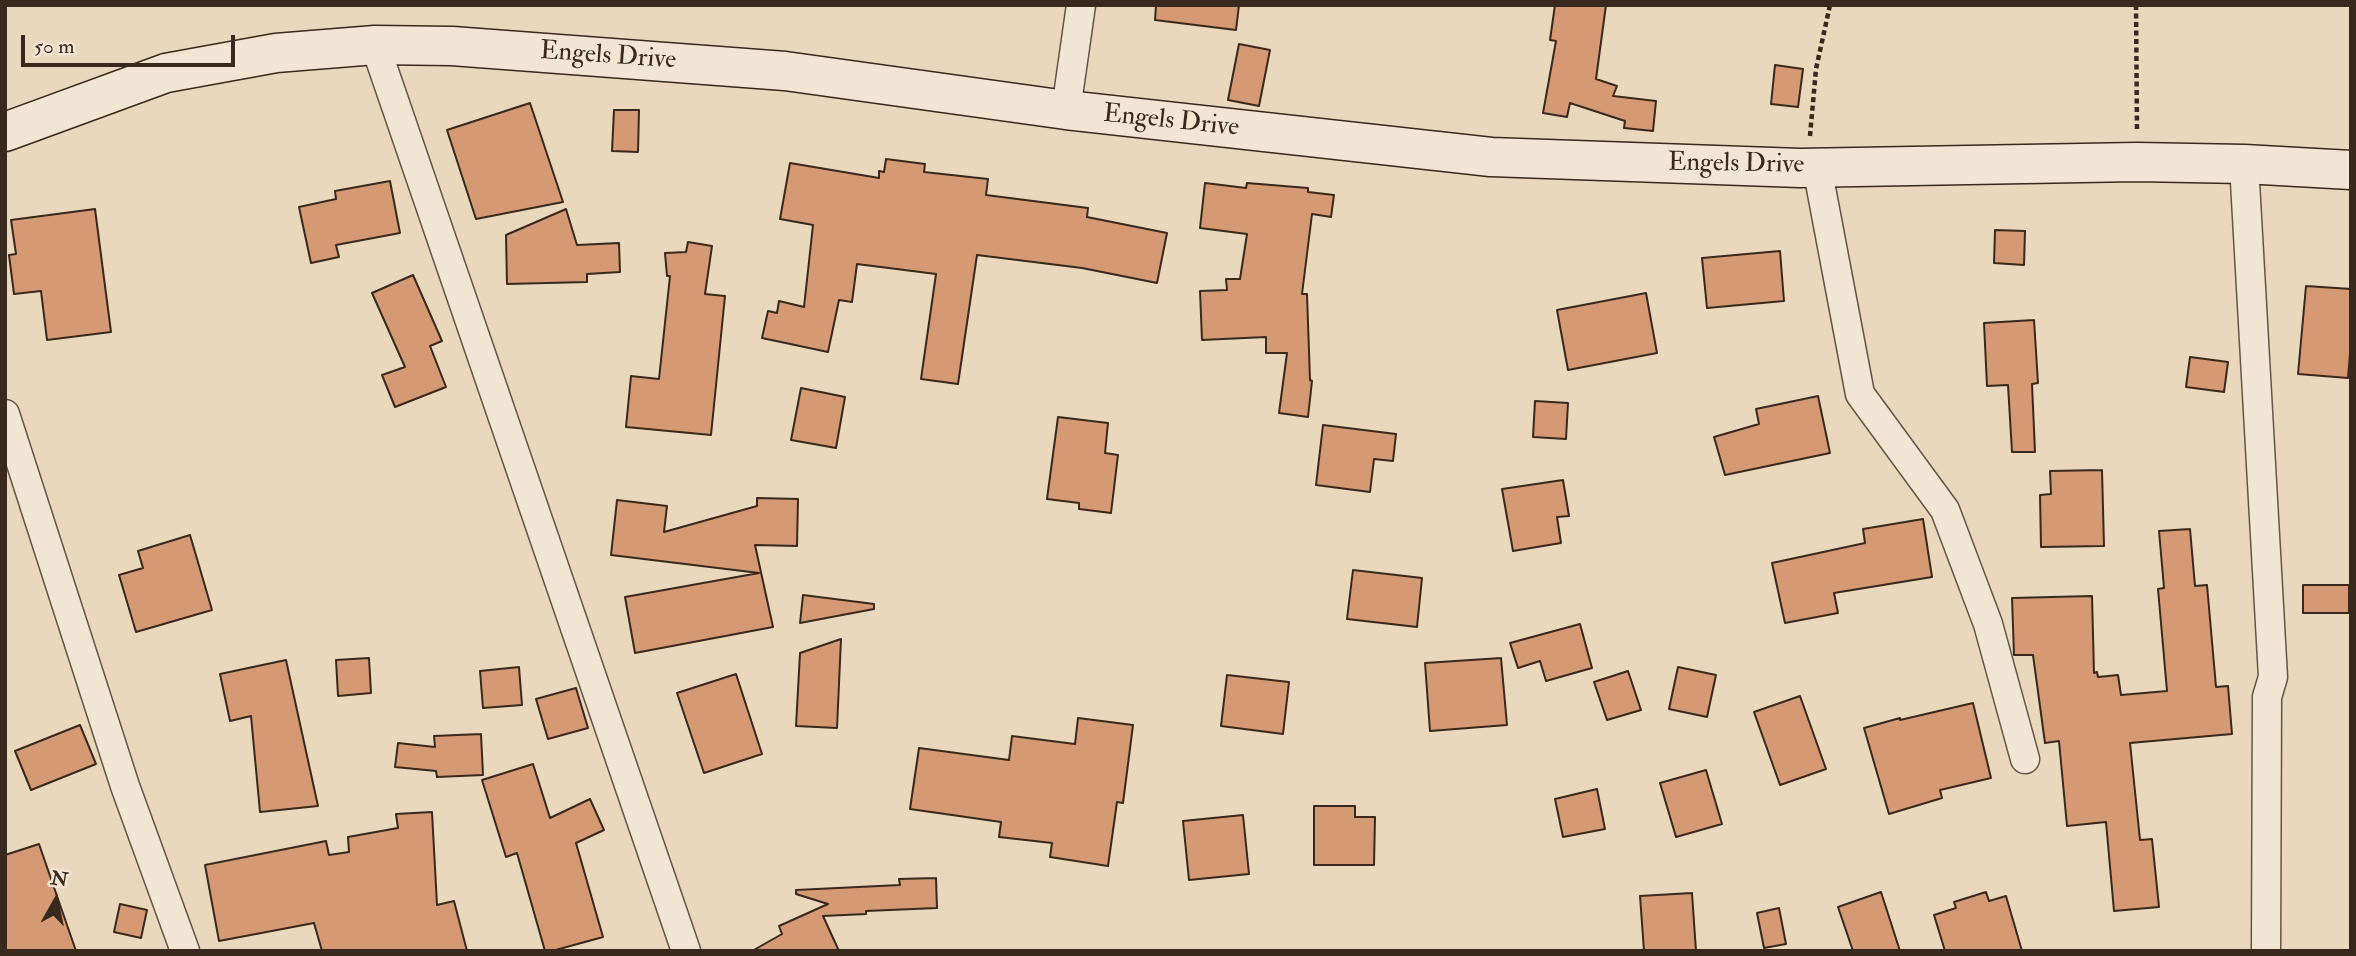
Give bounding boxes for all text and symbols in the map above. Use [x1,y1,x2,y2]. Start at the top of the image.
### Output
scale bar [24,21,238,65]
text: 50 m [34,33,75,60]
street label: Engels Drive [539,37,677,77]
street label: Engels Drive [1102,99,1240,145]
street label: Engels Drive [1668,148,1804,182]
north arrow [21,865,91,935]
text: N [49,866,70,892]

